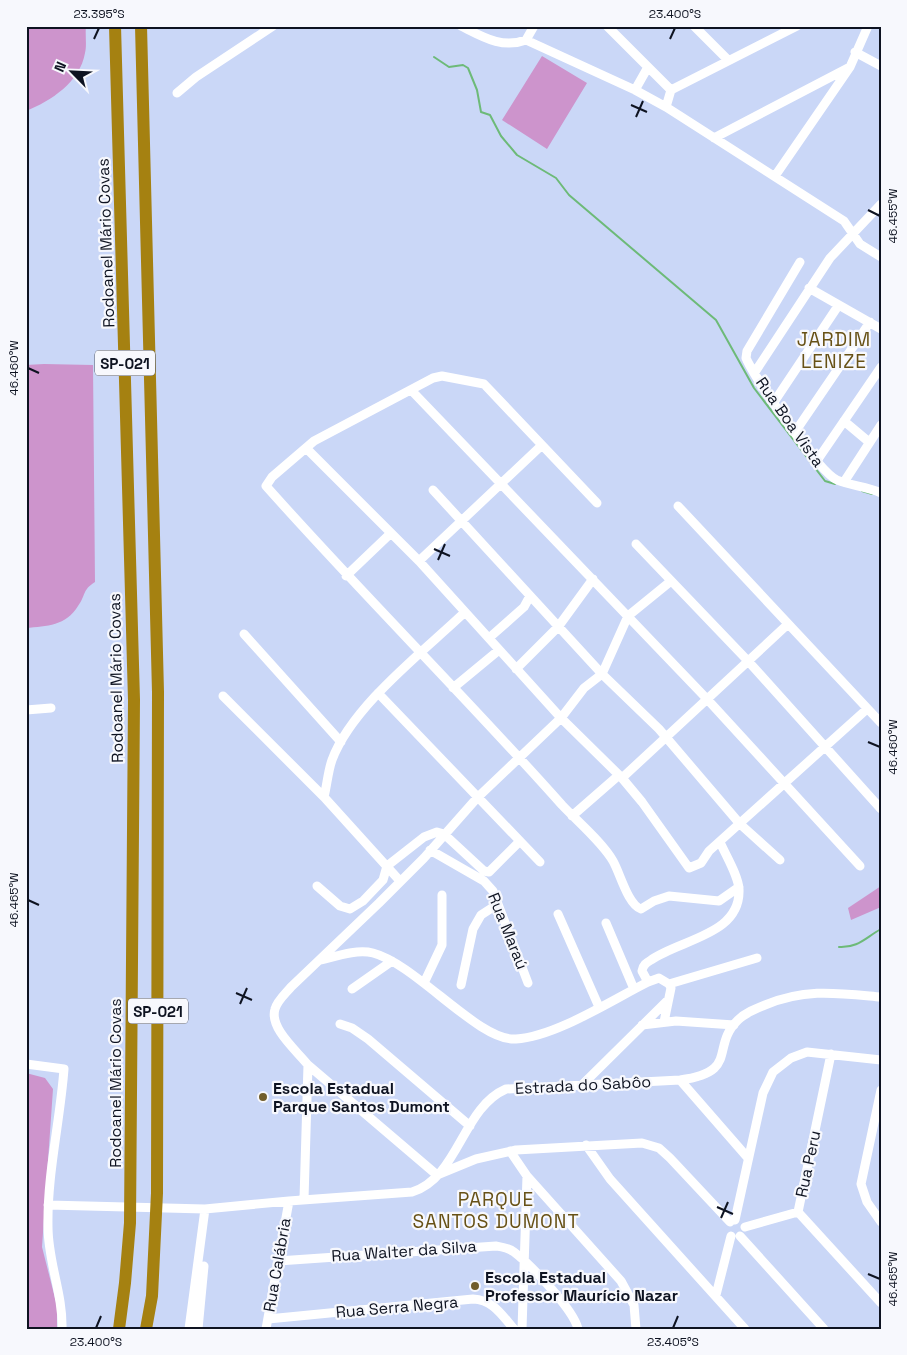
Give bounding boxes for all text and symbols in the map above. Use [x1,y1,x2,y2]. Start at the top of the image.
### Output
text: 23.395°S [73,6,125,22]
text: 23.400°S [649,6,701,22]
north arrow [48,48,98,98]
text: N [50,59,70,75]
street label: Rodoanel Mário Covas [93,158,119,328]
text: 46.455°W [885,188,901,243]
district label: JARDIM LENIZE [797,327,871,374]
text: 46.460°W [6,340,22,396]
road number: SP-021 [95,350,155,376]
street label: Rua Boa Vista [751,373,829,471]
street label: Rodoanel Mário Covas [104,593,128,763]
text: 46.460°W [885,719,901,775]
text: 46.465°W [6,872,22,927]
street label: Rua Maraú [483,890,533,972]
street label: Rodoanel Mário Covas [105,998,126,1168]
road number: SP-021 [128,998,188,1024]
street label: Estrada do Sabôo [514,1071,652,1099]
place label: Escola Estadual Parque Santos Dumont [273,1078,450,1117]
marker: Escola Estadual Parque Santos Dumont [257,1091,269,1103]
street label: Rua Peru [791,1129,825,1199]
district label: PARQUE SANTOS DUMONT [412,1187,580,1234]
street label: Rua Calábria [258,1216,296,1314]
street label: Rua Walter da Silva [331,1235,477,1267]
text: 46.465°W [885,1251,901,1306]
place label: Escola Estadual Professor Maurício Nazar [485,1267,678,1306]
marker: Escola Estadual Professor Maurício Nazar [469,1280,481,1292]
street label: Rua Serra Negra [335,1291,459,1323]
text: 23.400°S [70,1334,122,1350]
text: 23.405°S [647,1334,699,1350]

